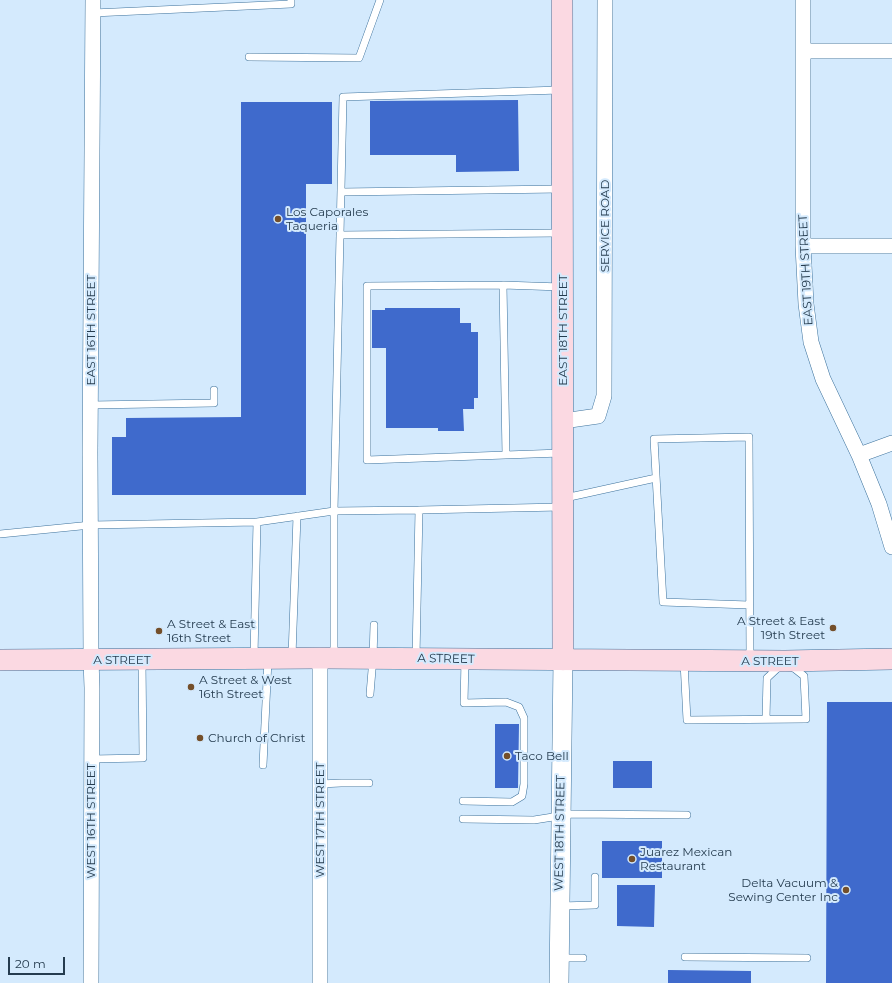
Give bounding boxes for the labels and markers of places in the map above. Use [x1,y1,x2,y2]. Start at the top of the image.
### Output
place label: Los Caporales Taqueria [286,205,368,233]
marker: Los Caporales Taqueria [273,214,283,224]
place label: A Street & East 19th Street [737,614,825,642]
place label: A Street & East 16th Street [167,617,255,645]
marker: A Street & East 19th Street [828,623,838,633]
marker: A Street & East 16th Street [154,626,164,636]
place label: A Street & West 16th Street [199,673,292,701]
marker: A Street & West 16th Street [186,682,196,692]
place label: Church of Christ [208,731,305,745]
marker: Church of Christ [195,733,205,743]
place label: Taco Bell [515,749,569,763]
marker: Taco Bell [502,751,512,761]
place label: Juarez Mexican Restaurant [640,845,732,873]
marker: Juarez Mexican Restaurant [627,854,637,864]
place label: Delta Vacuum & Sewing Center Inc [728,876,838,904]
marker: Delta Vacuum & Sewing Center Inc [841,885,851,895]

